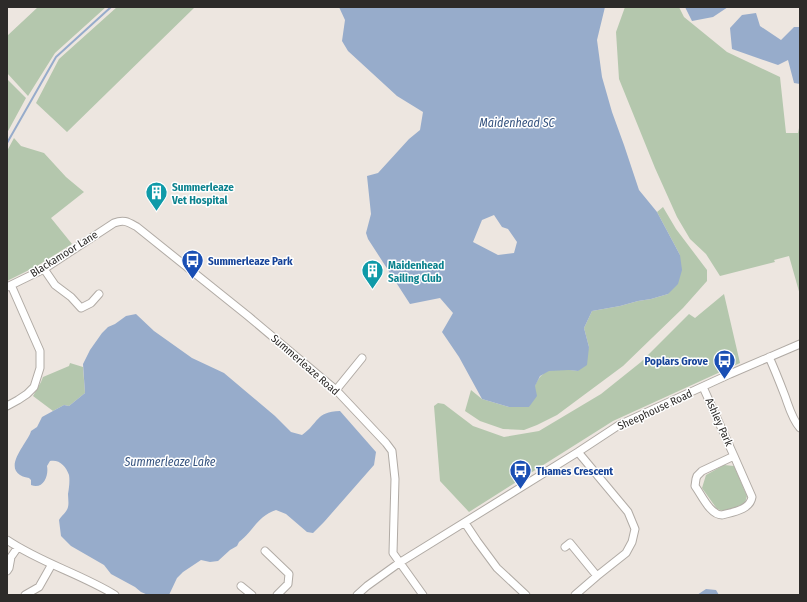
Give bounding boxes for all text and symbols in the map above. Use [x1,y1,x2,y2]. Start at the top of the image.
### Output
water label: Maidenhead SC [479,116,556,130]
building icon: Summerleaze Vet Hospital [143,180,169,213]
place label: Summerleaze Vet Hospital [171,181,234,207]
street label: Blackamoor Lane [28,228,100,280]
bus stop icon: Summerleaze Park [179,248,205,281]
place label: Summerleaze Park [208,255,293,268]
building icon: Maidenhead Sailing Club [360,258,386,291]
place label: Maidenhead Sailing Club [388,259,444,285]
street label: Summerleaze Road [268,332,342,398]
bus stop icon: Poplars Grove [711,348,737,381]
place label: Poplars Grove [644,355,708,368]
street label: Sheephouse Road [616,387,694,433]
street label: Ashley Park [703,396,736,449]
water label: Summerleaze Lake [123,455,216,469]
bus stop icon: Thames Crescent [508,458,534,491]
place label: Thames Crescent [536,465,613,478]

